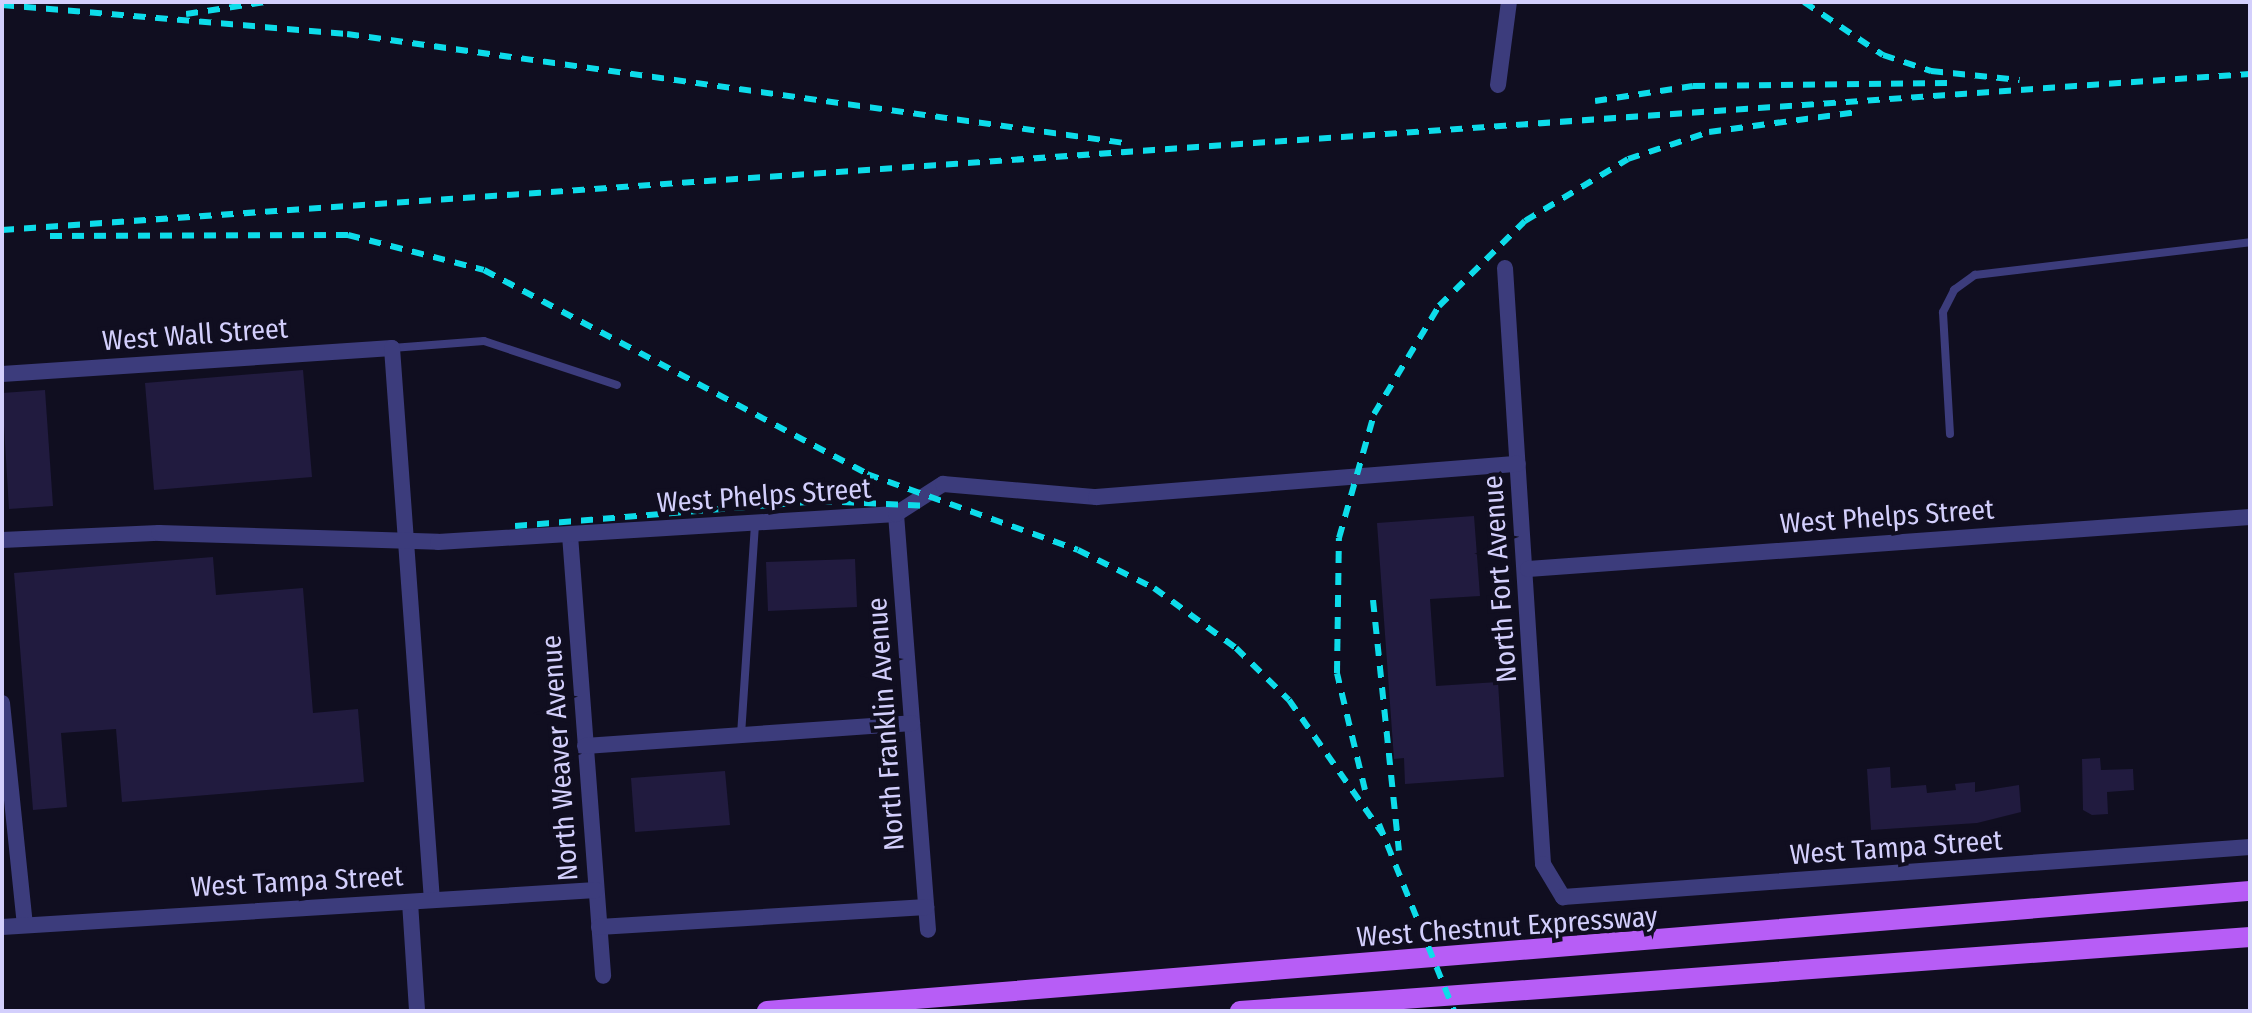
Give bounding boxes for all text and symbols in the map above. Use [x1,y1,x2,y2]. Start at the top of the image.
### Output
street label: West Wall Street [101,312,289,358]
street label: West Phelps Street [656,472,872,520]
street label: North Fort Avenue [1476,474,1524,684]
street label: West Phelps Street [1779,493,1995,541]
street label: North Franklin Avenue [860,596,912,852]
street label: North Weaver Avenue [535,634,585,882]
street label: West Tampa Street [1789,824,2003,872]
street label: West Tampa Street [190,860,404,904]
street label: West Chestnut Expressway [1356,900,1658,954]

